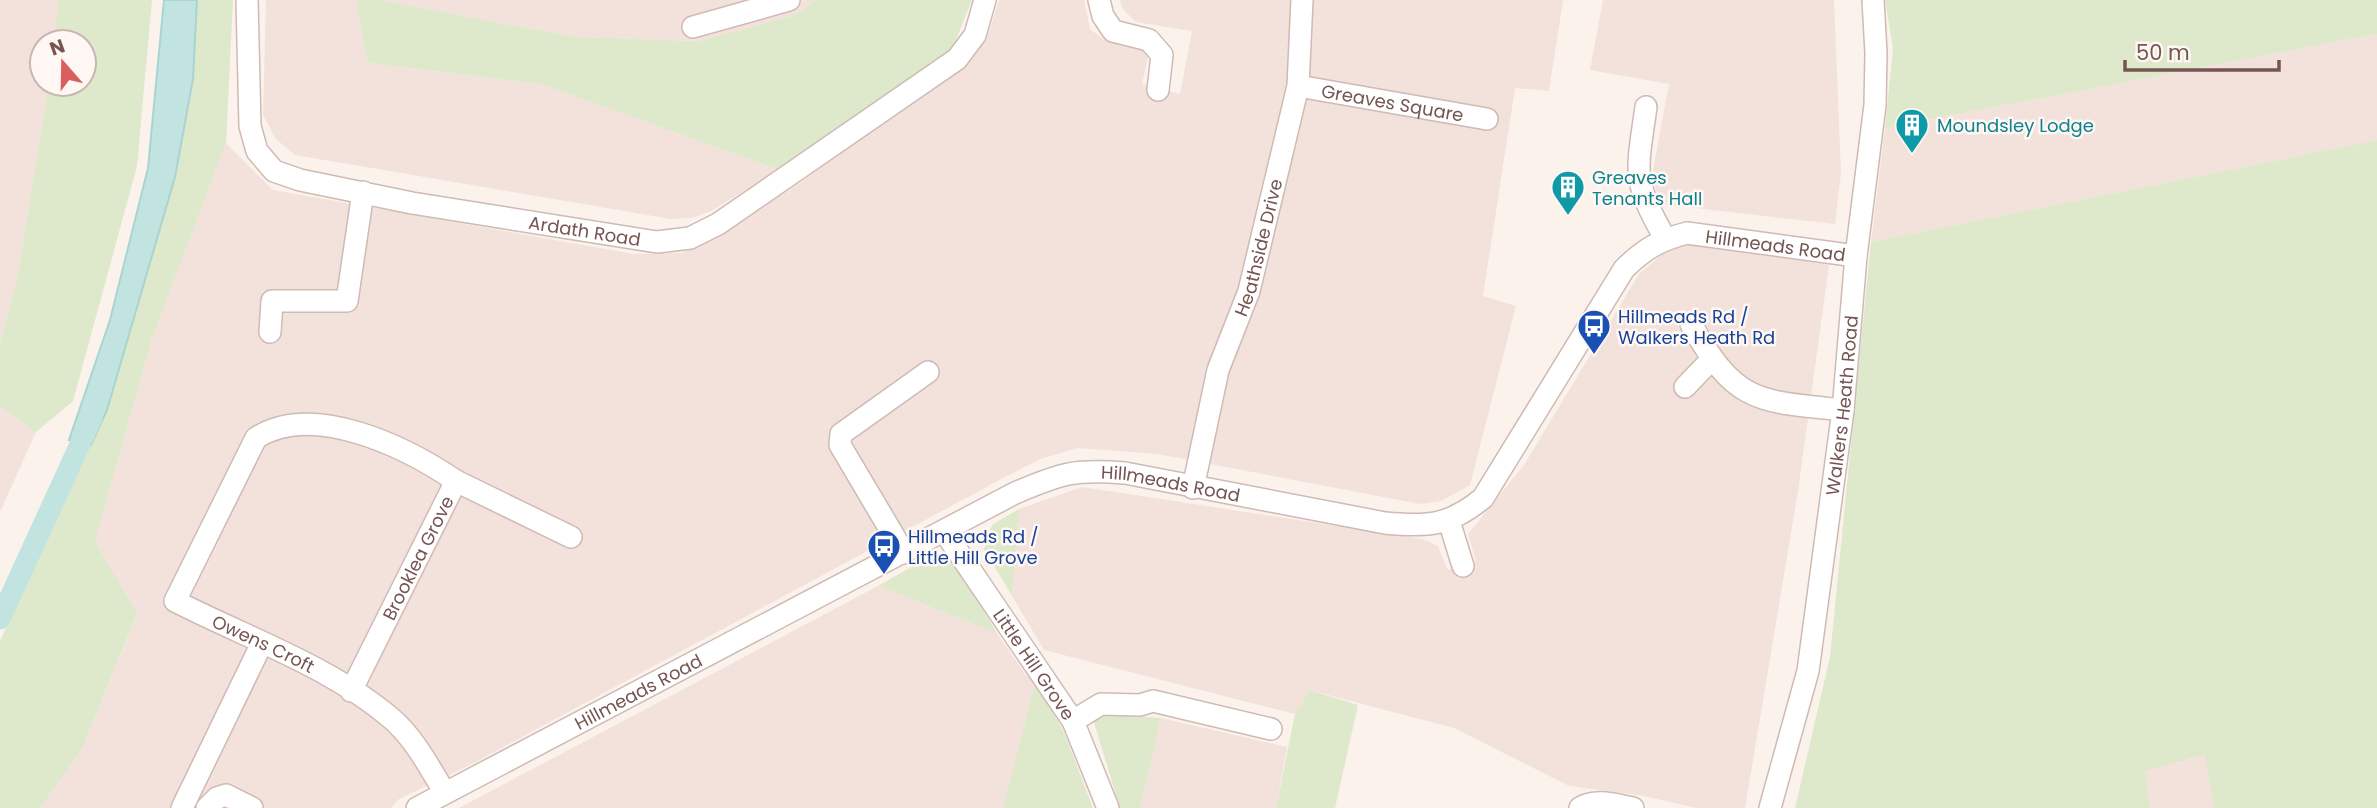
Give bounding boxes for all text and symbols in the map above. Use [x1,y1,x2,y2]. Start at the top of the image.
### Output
north arrow [28,28,98,98]
scale bar [2125,28,2279,72]
text: N [46,32,69,63]
text: 50 m [2136,38,2190,67]
street label: Greaves Square [1320,78,1466,127]
building icon: Moundsley Lodge [1893,106,1931,155]
place label: Moundsley Lodge [1937,113,2094,138]
place label: Greaves Tenants Hall [1592,165,1702,211]
building icon: Greaves Tenants Hall [1549,168,1587,217]
street label: Heathside Drive [1228,176,1288,320]
street label: Ardath Road [527,209,642,252]
street label: Hillmeads Road [1704,223,1847,267]
place label: Hillmeads Rd / Walkers Heath Rd [1618,304,1775,350]
bus stop icon: Hillmeads Rd / Walkers Heath Rd [1575,307,1613,356]
street label: Walkers Heath Road [1819,314,1863,497]
street label: Hillmeads Road [1101,459,1242,507]
street label: Brooklea Grove [376,491,459,624]
place label: Hillmeads Rd / Little Hill Grove [908,524,1038,570]
bus stop icon: Hillmeads Rd / Little Hill Grove [865,527,903,576]
street label: Little Hill Grove [988,603,1081,725]
street label: Owens Croft [208,608,319,678]
street label: Hillmeads Road [570,648,706,735]

